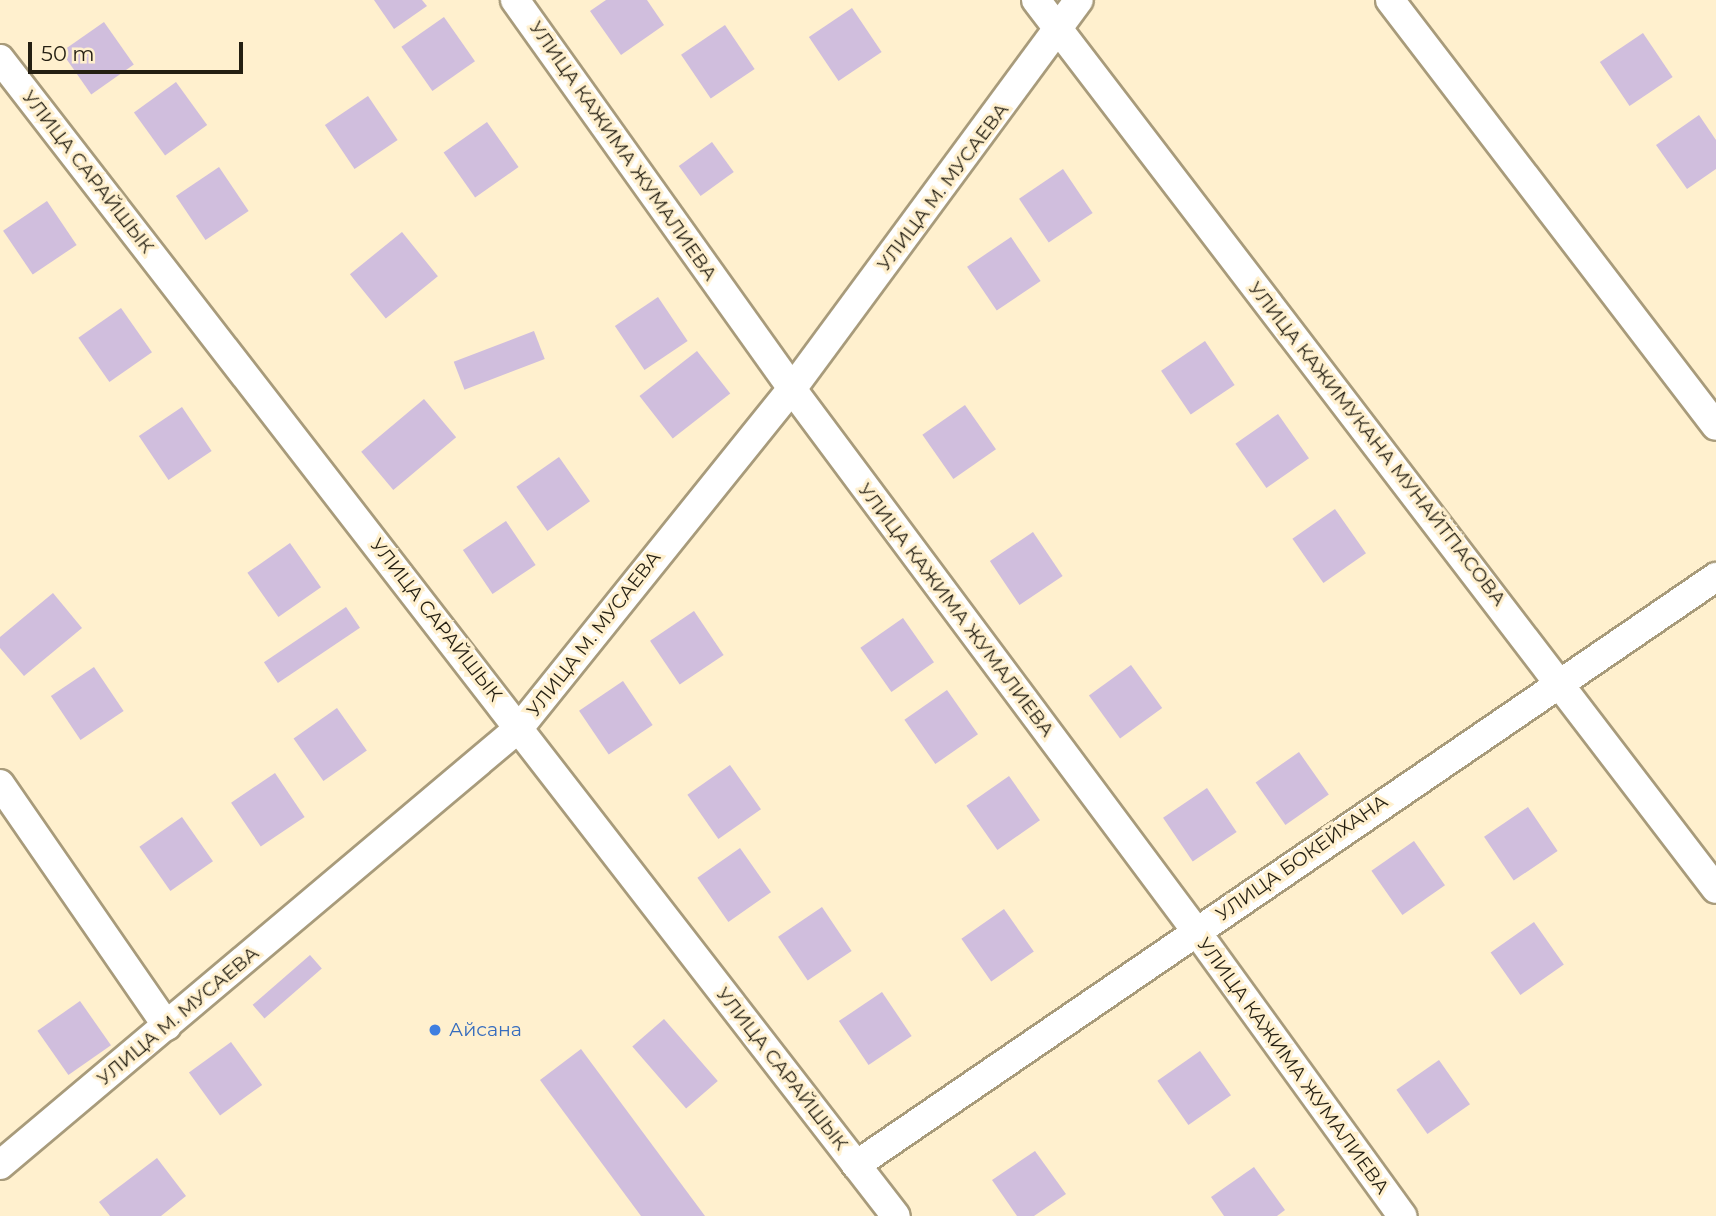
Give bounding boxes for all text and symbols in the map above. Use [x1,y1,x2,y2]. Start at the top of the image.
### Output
street label: УЛИЦА КАЖИМА ЖУМАЛИЕВА [524,17,722,285]
scale bar [32,28,247,72]
text: 50 m [41,41,95,66]
street label: УЛИЦА САРАЙШЫК [17,86,159,258]
street label: УЛИЦА М. МУСАЕВА [873,99,1013,275]
street label: УЛИЦА КАЖИМУКАНА МУНАЙТПАСОВА [1243,277,1511,611]
street label: УЛИЦА КАЖИМА ЖУМАЛИЕВА [853,479,1059,741]
street label: УЛИЦА САРАЙШЫК [365,534,507,706]
street label: УЛИЦА М. МУСАЕВА [522,547,666,721]
street label: УЛИЦА БОКЕЙХАНА [1212,790,1392,926]
street label: УЛИЦА КАЖИМА ЖУМАЛИЕВА [1192,933,1394,1199]
street label: УЛИЦА М. МУСАЕВА [93,942,263,1090]
street label: УЛИЦА САРАЙШЫК [711,983,853,1155]
place label: Айсана [449,1019,522,1041]
marker: Айсана [427,1022,443,1038]

